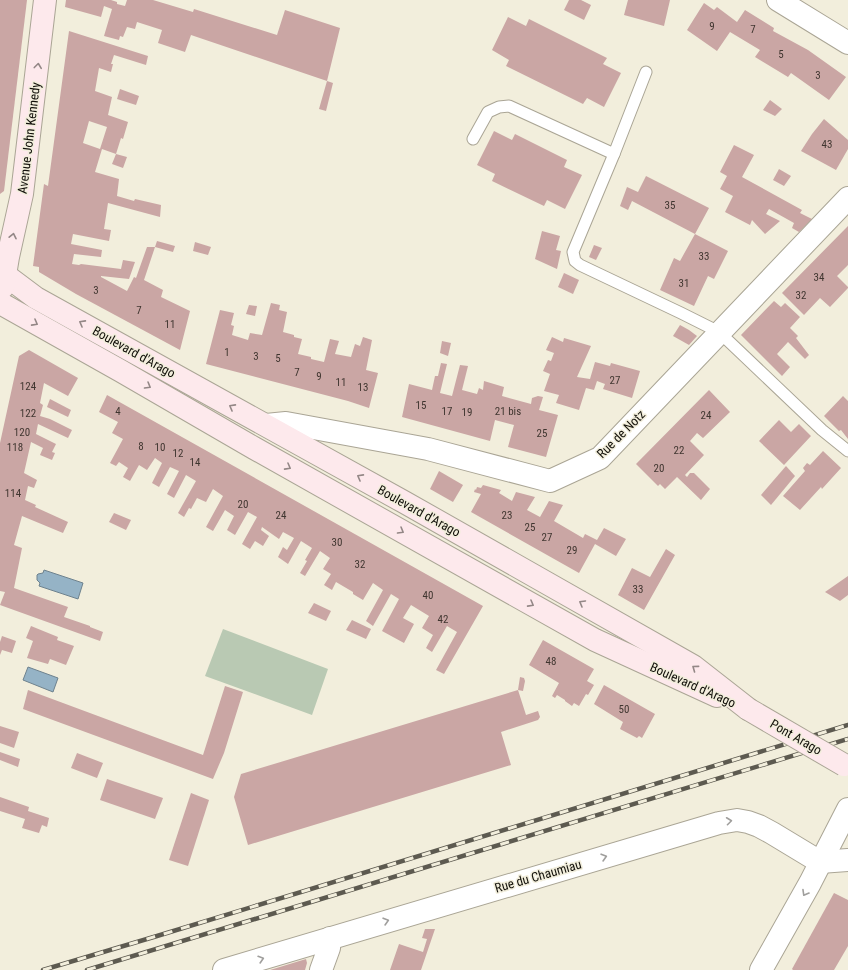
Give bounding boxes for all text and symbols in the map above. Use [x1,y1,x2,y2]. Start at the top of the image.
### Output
house number: 9 [709,20,715,33]
house number: 7 [750,23,756,36]
house number: 5 [778,48,784,61]
one-way arrow [33,63,42,69]
house number: 3 [815,69,821,82]
street label: Avenue John Kennedy [15,81,43,195]
house number: 43 [822,138,832,151]
house number: 35 [665,199,675,212]
one-way arrow [9,233,17,239]
house number: 33 [699,250,709,263]
house number: 34 [814,271,825,284]
house number: 31 [679,277,689,290]
house number: 3 [93,284,99,297]
house number: 32 [796,289,806,302]
house number: 7 [136,304,142,317]
one-way arrow [31,318,38,325]
house number: 11 [165,318,175,331]
one-way arrow [79,320,86,328]
street label: Boulevard d'Arago [90,323,178,381]
house number: 1 [224,346,230,359]
house number: 3 [253,350,259,363]
house number: 5 [275,352,281,365]
house number: 7 [294,366,300,379]
house number: 9 [316,370,322,383]
house number: 27 [610,374,620,387]
house number: 11 [336,376,346,389]
house number: 124 [20,380,37,393]
house number: 13 [358,381,368,394]
one-way arrow [144,382,151,389]
house number: 15 [416,399,426,412]
one-way arrow [229,404,236,411]
house number: 4 [115,405,121,418]
house number: 17 [442,405,452,418]
house number: 21 bis [495,405,521,418]
house number: 19 [462,406,472,419]
house number: 122 [20,407,36,420]
street label: Rue de Notz [594,407,648,461]
house number: 24 [701,409,712,422]
house number: 120 [14,426,30,439]
house number: 25 [537,427,547,440]
house number: 8 [138,440,144,453]
house number: 118 [7,441,23,454]
house number: 10 [155,441,165,454]
house number: 22 [674,444,684,457]
house number: 12 [173,447,183,460]
house number: 14 [190,456,201,469]
one-way arrow [284,462,291,469]
house number: 20 [654,462,664,475]
one-way arrow [356,474,364,482]
street label: Boulevard d'Arago [375,482,463,540]
house number: 114 [5,487,22,500]
house number: 20 [238,498,248,511]
house number: 24 [276,509,287,522]
house number: 23 [502,509,512,522]
house number: 25 [525,521,535,534]
one-way arrow [397,526,405,533]
house number: 27 [542,531,552,544]
house number: 30 [332,536,342,549]
house number: 29 [567,544,577,557]
house number: 32 [355,558,365,571]
house number: 33 [633,583,643,596]
house number: 40 [423,589,433,602]
one-way arrow [527,599,534,606]
one-way arrow [579,600,587,607]
house number: 42 [438,613,448,626]
house number: 48 [546,655,556,668]
street label: Boulevard d'Arago [648,659,738,711]
one-way arrow [692,665,699,673]
house number: 50 [619,703,629,716]
street label: Pont Arago [768,716,824,758]
one-way arrow [726,817,732,826]
one-way arrow [601,853,608,862]
street label: Rue du Chaumiau [493,856,583,896]
one-way arrow [802,889,809,896]
one-way arrow [382,917,389,926]
one-way arrow [257,955,264,964]

